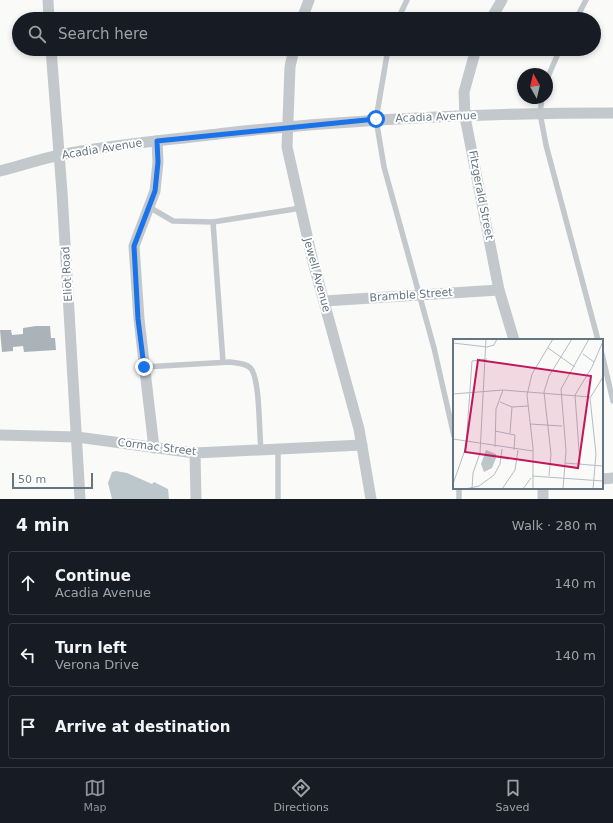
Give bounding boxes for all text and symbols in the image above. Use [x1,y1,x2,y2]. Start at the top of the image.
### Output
search box [12,12,601,56]
icon: search [26,23,48,45]
text: Search here [58,25,148,43]
north arrow [517,68,553,104]
street label: Acadia Avenue [395,109,477,125]
route start [367,110,385,128]
street label: Acadia Avenue [61,136,143,162]
street label: Fitzgerald Street [466,149,496,241]
street label: Jewell Avenue [301,236,333,314]
street label: Eliot Road [59,246,75,302]
street label: Bramble Street [369,286,454,304]
inset map [453,339,603,489]
route end [135,358,153,376]
street label: Cormac Street [117,436,198,458]
scale bar [12,471,93,490]
text: 50 m [18,473,46,486]
text: 4 min [16,515,69,535]
text: Walk · 280 m [512,518,597,533]
text: Continue [55,567,131,585]
icon: ahead [17,572,39,594]
text: 140 m [554,576,596,591]
text: Acadia Avenue [55,585,151,600]
text: Turn left [55,639,127,657]
icon: left [17,644,39,666]
text: 140 m [554,648,596,663]
text: Verona Drive [55,657,139,672]
icon: arrive [17,716,39,738]
text: Arrive at destination [55,718,230,736]
tab: Map [83,777,107,814]
tab: Directions [273,777,329,814]
tab: Saved [496,777,530,814]

